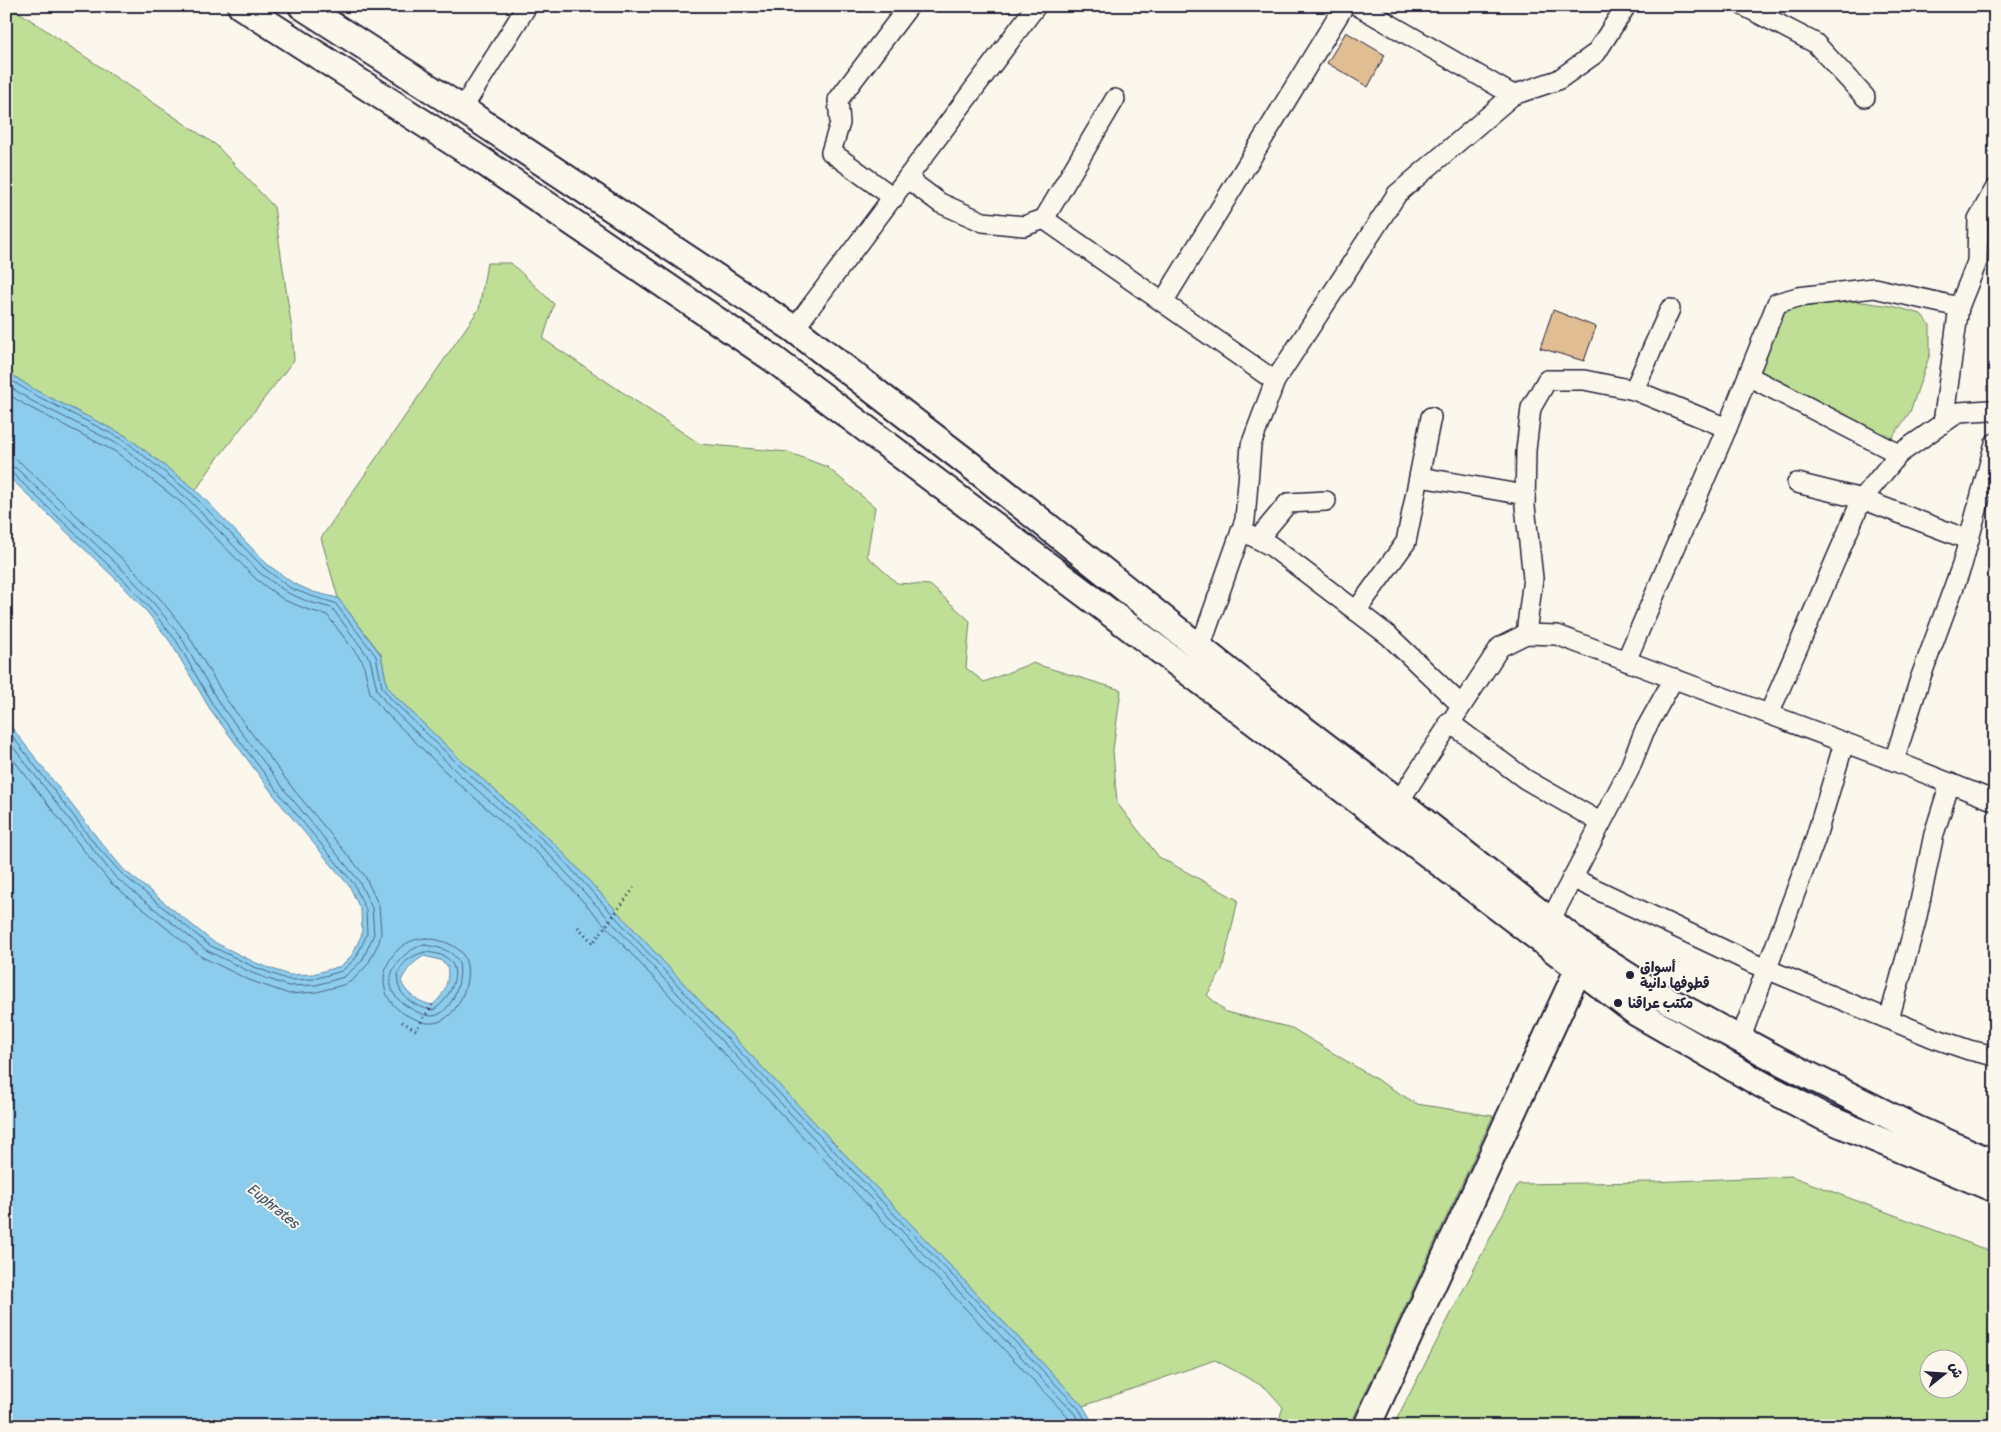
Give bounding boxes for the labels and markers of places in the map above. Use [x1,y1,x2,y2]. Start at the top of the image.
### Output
place label: أسواق قطوفها دانية [1640,958,1710,993]
marker: أسواق قطوفها دانية [1624,969,1636,981]
place label: مكتب عراقنا [1628,995,1693,1012]
marker: مكتب عراقنا [1612,997,1624,1009]

